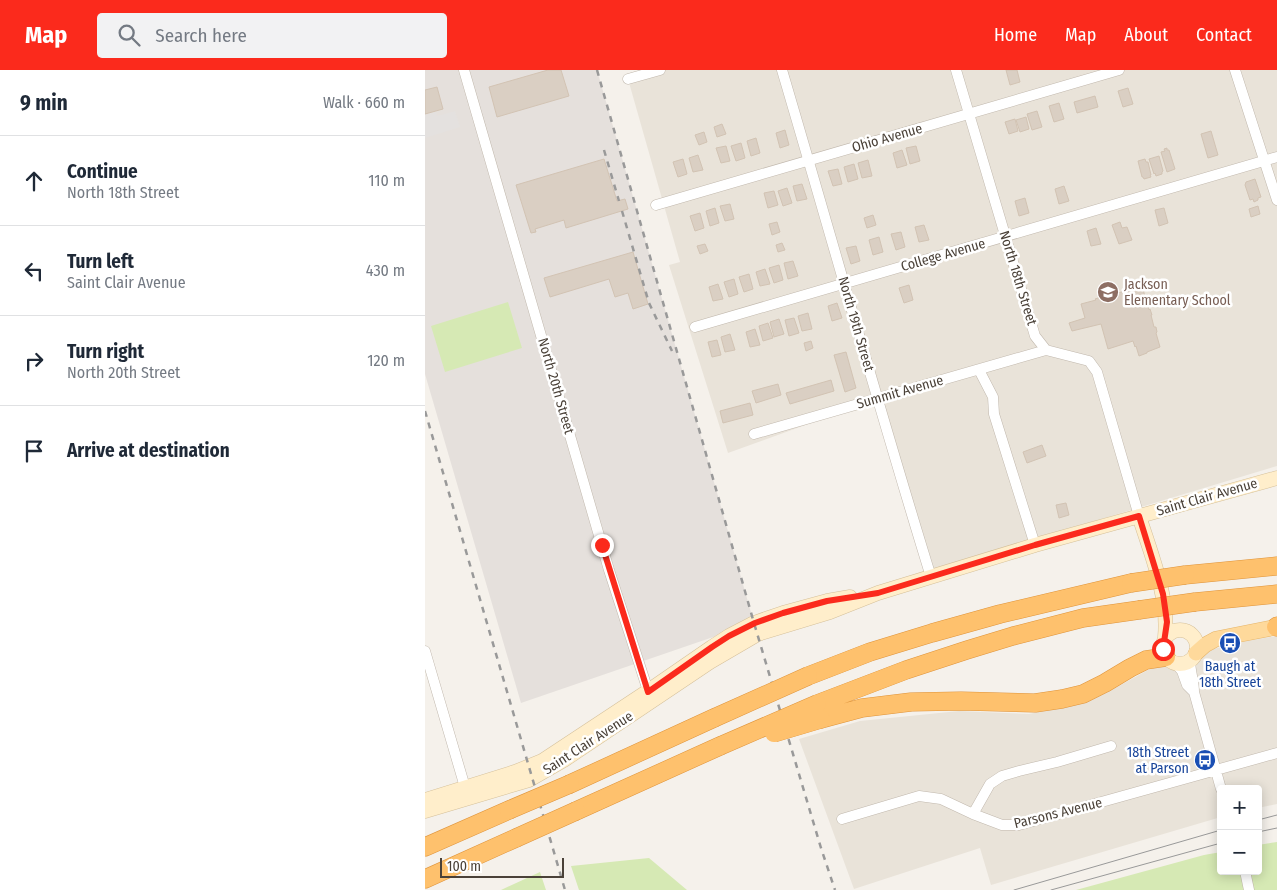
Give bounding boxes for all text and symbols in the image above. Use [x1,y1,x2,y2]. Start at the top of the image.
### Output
search box [97,13,447,58]
text: Map [25,21,67,49]
icon: search [115,21,143,49]
text: Search here [155,24,247,47]
text: Home [994,24,1037,46]
text: Map [1065,24,1096,46]
text: About [1124,24,1168,46]
text: Contact [1196,24,1252,46]
text: 9 min [20,90,68,116]
text: Walk · 660 m [323,93,405,112]
street label: Ohio Avenue [850,120,924,156]
text: Continue [67,160,138,183]
icon: ahead [20,167,48,195]
text: 110 m [368,171,405,190]
text: North 18th Street [67,183,179,202]
street label: North 18th Street [996,229,1041,328]
street label: College Avenue [899,235,987,275]
text: Turn left [67,250,134,273]
icon: left [20,257,48,285]
text: 430 m [366,261,405,280]
text: Saint Clair Avenue [67,273,186,292]
street label: North 19th Street [834,275,878,374]
place label: Jackson Elementary School [1124,276,1231,309]
school or university icon: Jackson Elementary School [1096,280,1120,304]
street label: North 20th Street [534,336,578,436]
text: Turn right [67,340,144,363]
icon: right [20,347,48,375]
text: 120 m [367,351,405,370]
text: North 20th Street [67,363,180,382]
street label: Summit Avenue [855,372,945,412]
icon: arrive [20,437,48,465]
text: Arrive at destination [67,439,230,462]
street label: Saint Clair Avenue [1155,474,1259,519]
route end [591,534,614,557]
bus stop icon: Baugh at 18th Street [1218,631,1242,655]
route start [1152,638,1175,661]
place label: Baugh at 18th Street [1199,658,1261,691]
street label: Saint Clair Avenue [540,708,636,778]
place label: 18th Street at Parson [1127,744,1189,777]
bus stop icon: 18th Street at Parson [1193,748,1217,772]
map controls [1217,785,1262,875]
button: + [1217,785,1262,830]
street label: Parsons Avenue [1012,794,1104,832]
button: − [1217,830,1262,875]
scale bar [440,855,564,878]
text: 100 m [447,858,481,875]

